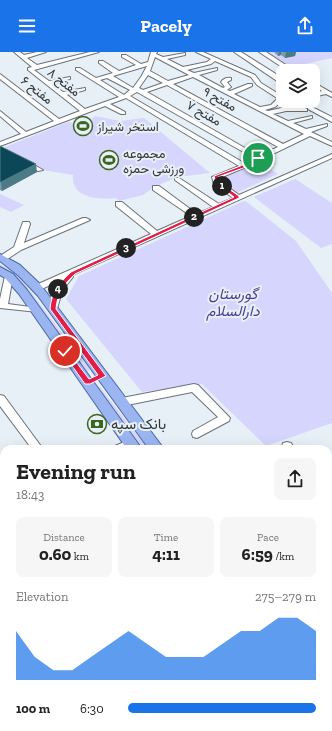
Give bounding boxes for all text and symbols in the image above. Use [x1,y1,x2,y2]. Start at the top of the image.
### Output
icon: menu [16,15,38,37]
text: Pacely [140,15,192,37]
icon: share [294,15,316,37]
map controls [276,64,320,108]
button: layers [276,64,320,108]
street label: مفتح ۸ [43,65,83,101]
street label: مفتح ۶ [17,73,56,109]
street label: مفتح ۹ [200,84,240,116]
street label: مفتح ۷ [183,97,224,131]
sports icon: استخر شیراز [72,115,94,137]
place label: استخر شیراز [96,119,159,135]
pin [241,141,275,175]
place label: مجموعه ورزشی حمزه [123,146,185,177]
icon: arrive [247,147,269,169]
sports icon: مجموعه ورزشی حمزه [98,149,120,171]
pin: 1 [212,176,232,196]
text: 1 [220,179,224,192]
pin: 2 [184,207,204,227]
text: 2 [191,210,197,223]
pin: 3 [116,238,136,258]
text: 3 [123,241,129,254]
pin: 4 [48,279,68,299]
text: 4 [55,282,61,295]
park label: گورستان دارالسلام [205,285,261,321]
pin [48,334,82,368]
icon: check [54,340,76,362]
bank icon: بانک سپه [86,413,108,435]
place label: بانک سپه [111,415,166,434]
text: Evening run [16,458,136,485]
button: share [274,458,316,500]
text: 18:43 [16,487,44,502]
text: Distance [43,531,85,544]
text: Time [154,531,178,544]
text: Pace [257,531,279,544]
text: 0.60 [39,544,71,564]
text: 4:11 [152,544,180,564]
text: 6:59 [242,544,273,564]
text: km [71,550,89,563]
text: /km [273,550,294,563]
text: Elevation [16,589,68,604]
text: 275–279 m [255,589,316,604]
text: 100 m [16,701,50,716]
text: 6:30 [80,701,104,716]

